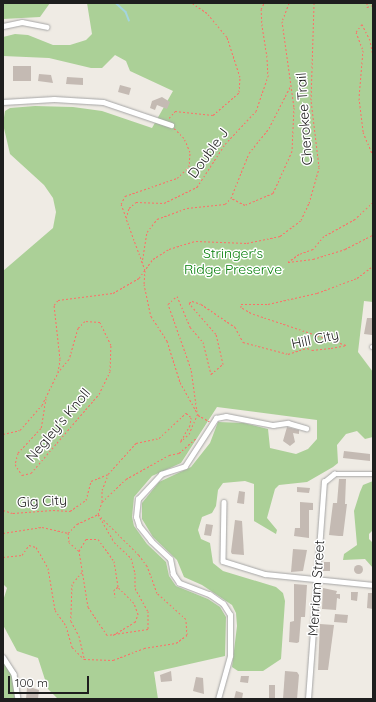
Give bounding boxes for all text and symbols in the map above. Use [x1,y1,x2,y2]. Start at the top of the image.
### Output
street label: Cherokee Trail [292,72,316,166]
street label: Double J [184,125,232,181]
park label: Stringer's Ridge Preserve [184,245,282,278]
street label: Hill City [290,326,340,352]
street label: Negley's Knoll [22,385,94,465]
street label: Gig City [17,491,67,511]
street label: Merriam Street [304,539,328,637]
scale bar [10,668,91,694]
text: 100 m [15,675,48,690]

